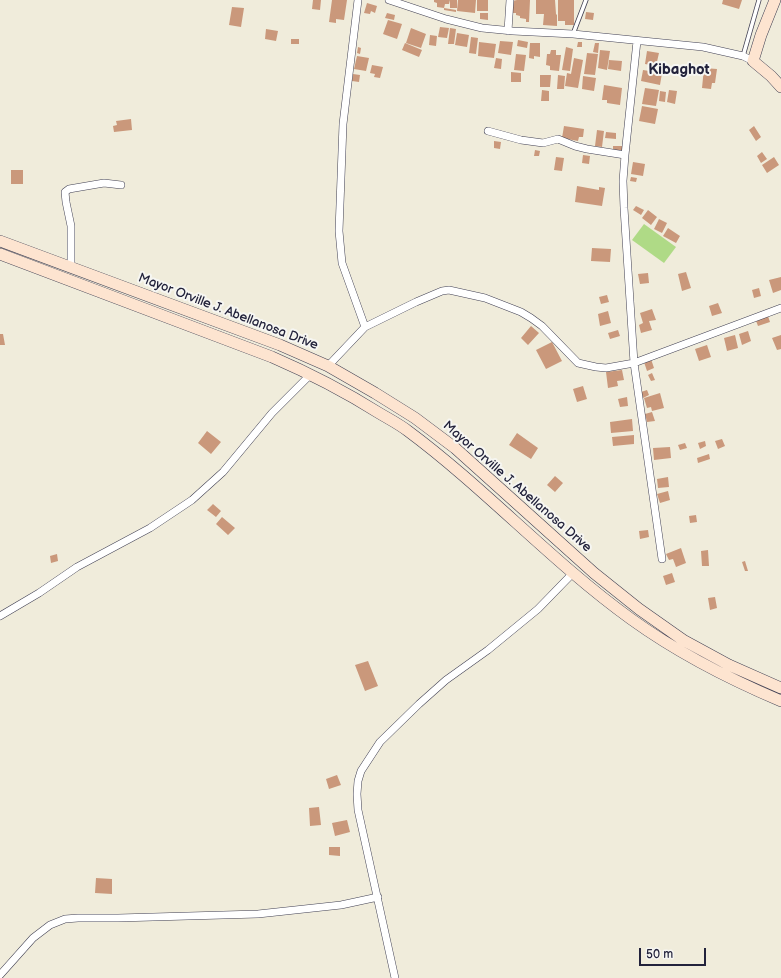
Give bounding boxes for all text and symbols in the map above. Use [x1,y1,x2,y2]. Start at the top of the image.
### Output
district label: Kibaghot [648,61,710,79]
street label: Mayor Orville J. Abellanosa Drive [136,270,320,354]
street label: Mayor Orville J. Abellanosa Drive [440,418,594,556]
scale bar [641,940,708,966]
text: 50 m [646,947,673,962]

